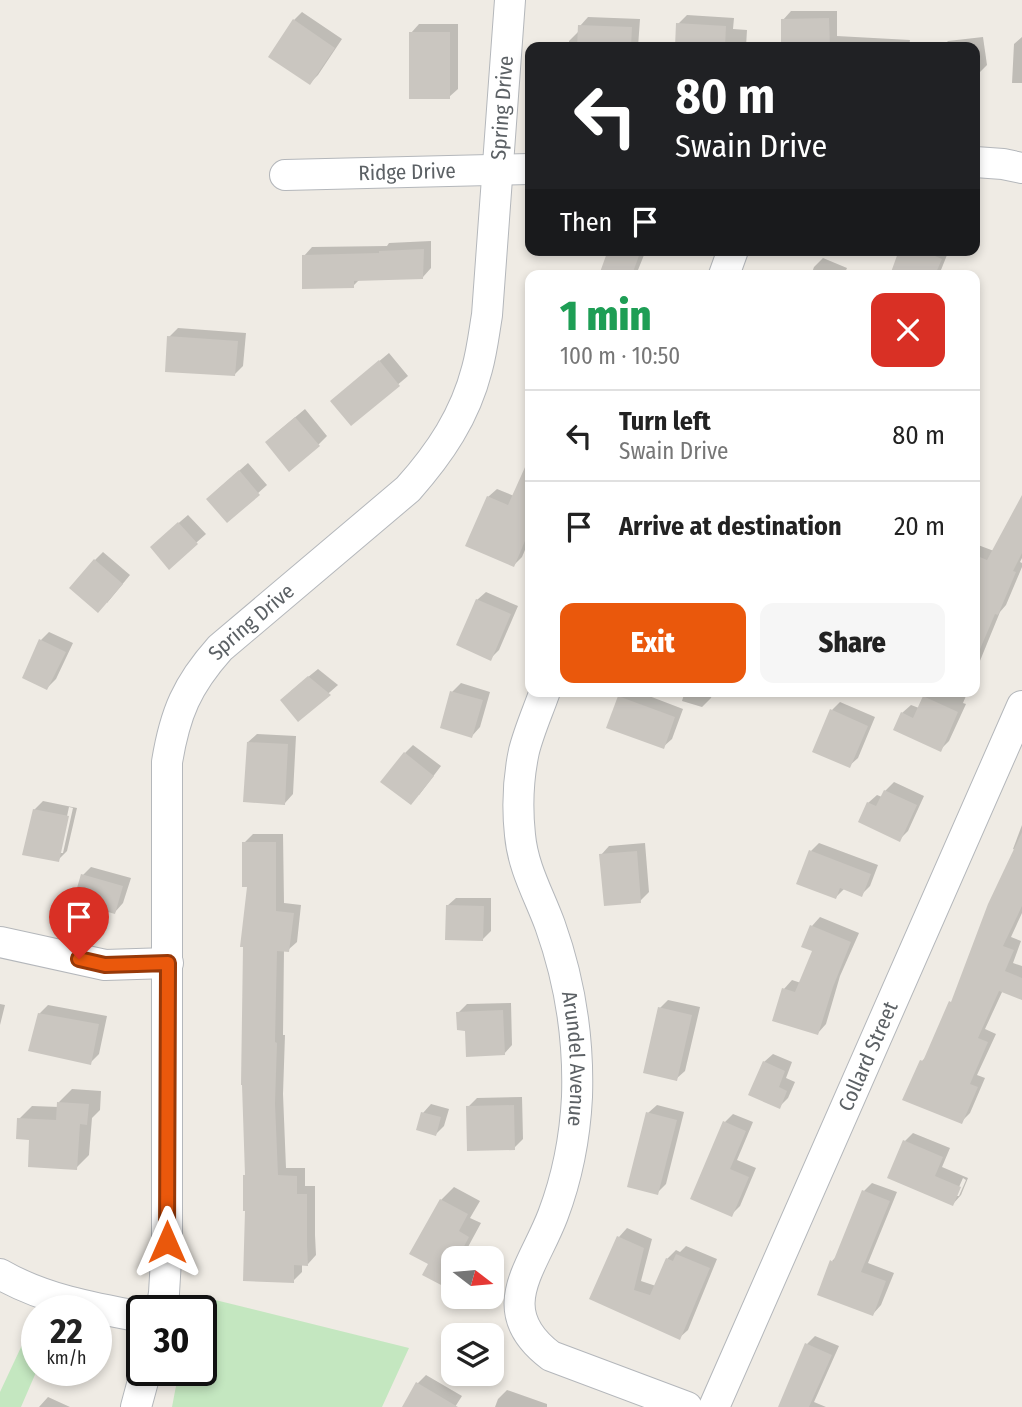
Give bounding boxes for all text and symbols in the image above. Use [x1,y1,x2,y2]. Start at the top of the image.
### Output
street label: Spring Drive [485,55,519,161]
text: 80 m [675,67,775,126]
icon: left [560,70,651,161]
text: Swain Drive [675,127,827,165]
street label: Ridge Drive [358,158,456,186]
icon: arrive [626,203,664,241]
text: Then [560,207,612,238]
text: 1 min [560,291,651,341]
button: close [871,293,945,367]
text: 100 m · 10:50 [560,342,680,370]
text: Turn left [619,406,711,437]
icon: left [560,417,598,455]
text: 80 m [892,420,945,451]
text: Swain Drive [619,437,728,465]
icon: arrive [560,508,598,546]
text: Arrive at destination [619,511,842,542]
text: 20 m [894,511,945,542]
street label: Spring Drive [202,578,300,665]
button: Exit [560,603,746,683]
button: Share [760,603,945,683]
pin [49,887,109,959]
icon: arrive [60,898,98,936]
street label: Arundel Avenue [556,989,590,1128]
street label: Collard Street [833,997,904,1115]
position arrow [130,1205,204,1279]
north arrow [441,1246,504,1309]
map controls [441,1246,504,1386]
speed limit sign: 30 [126,1295,217,1386]
text: 22 [50,1310,83,1352]
button: layers [441,1323,504,1386]
text: km/h [46,1347,87,1369]

